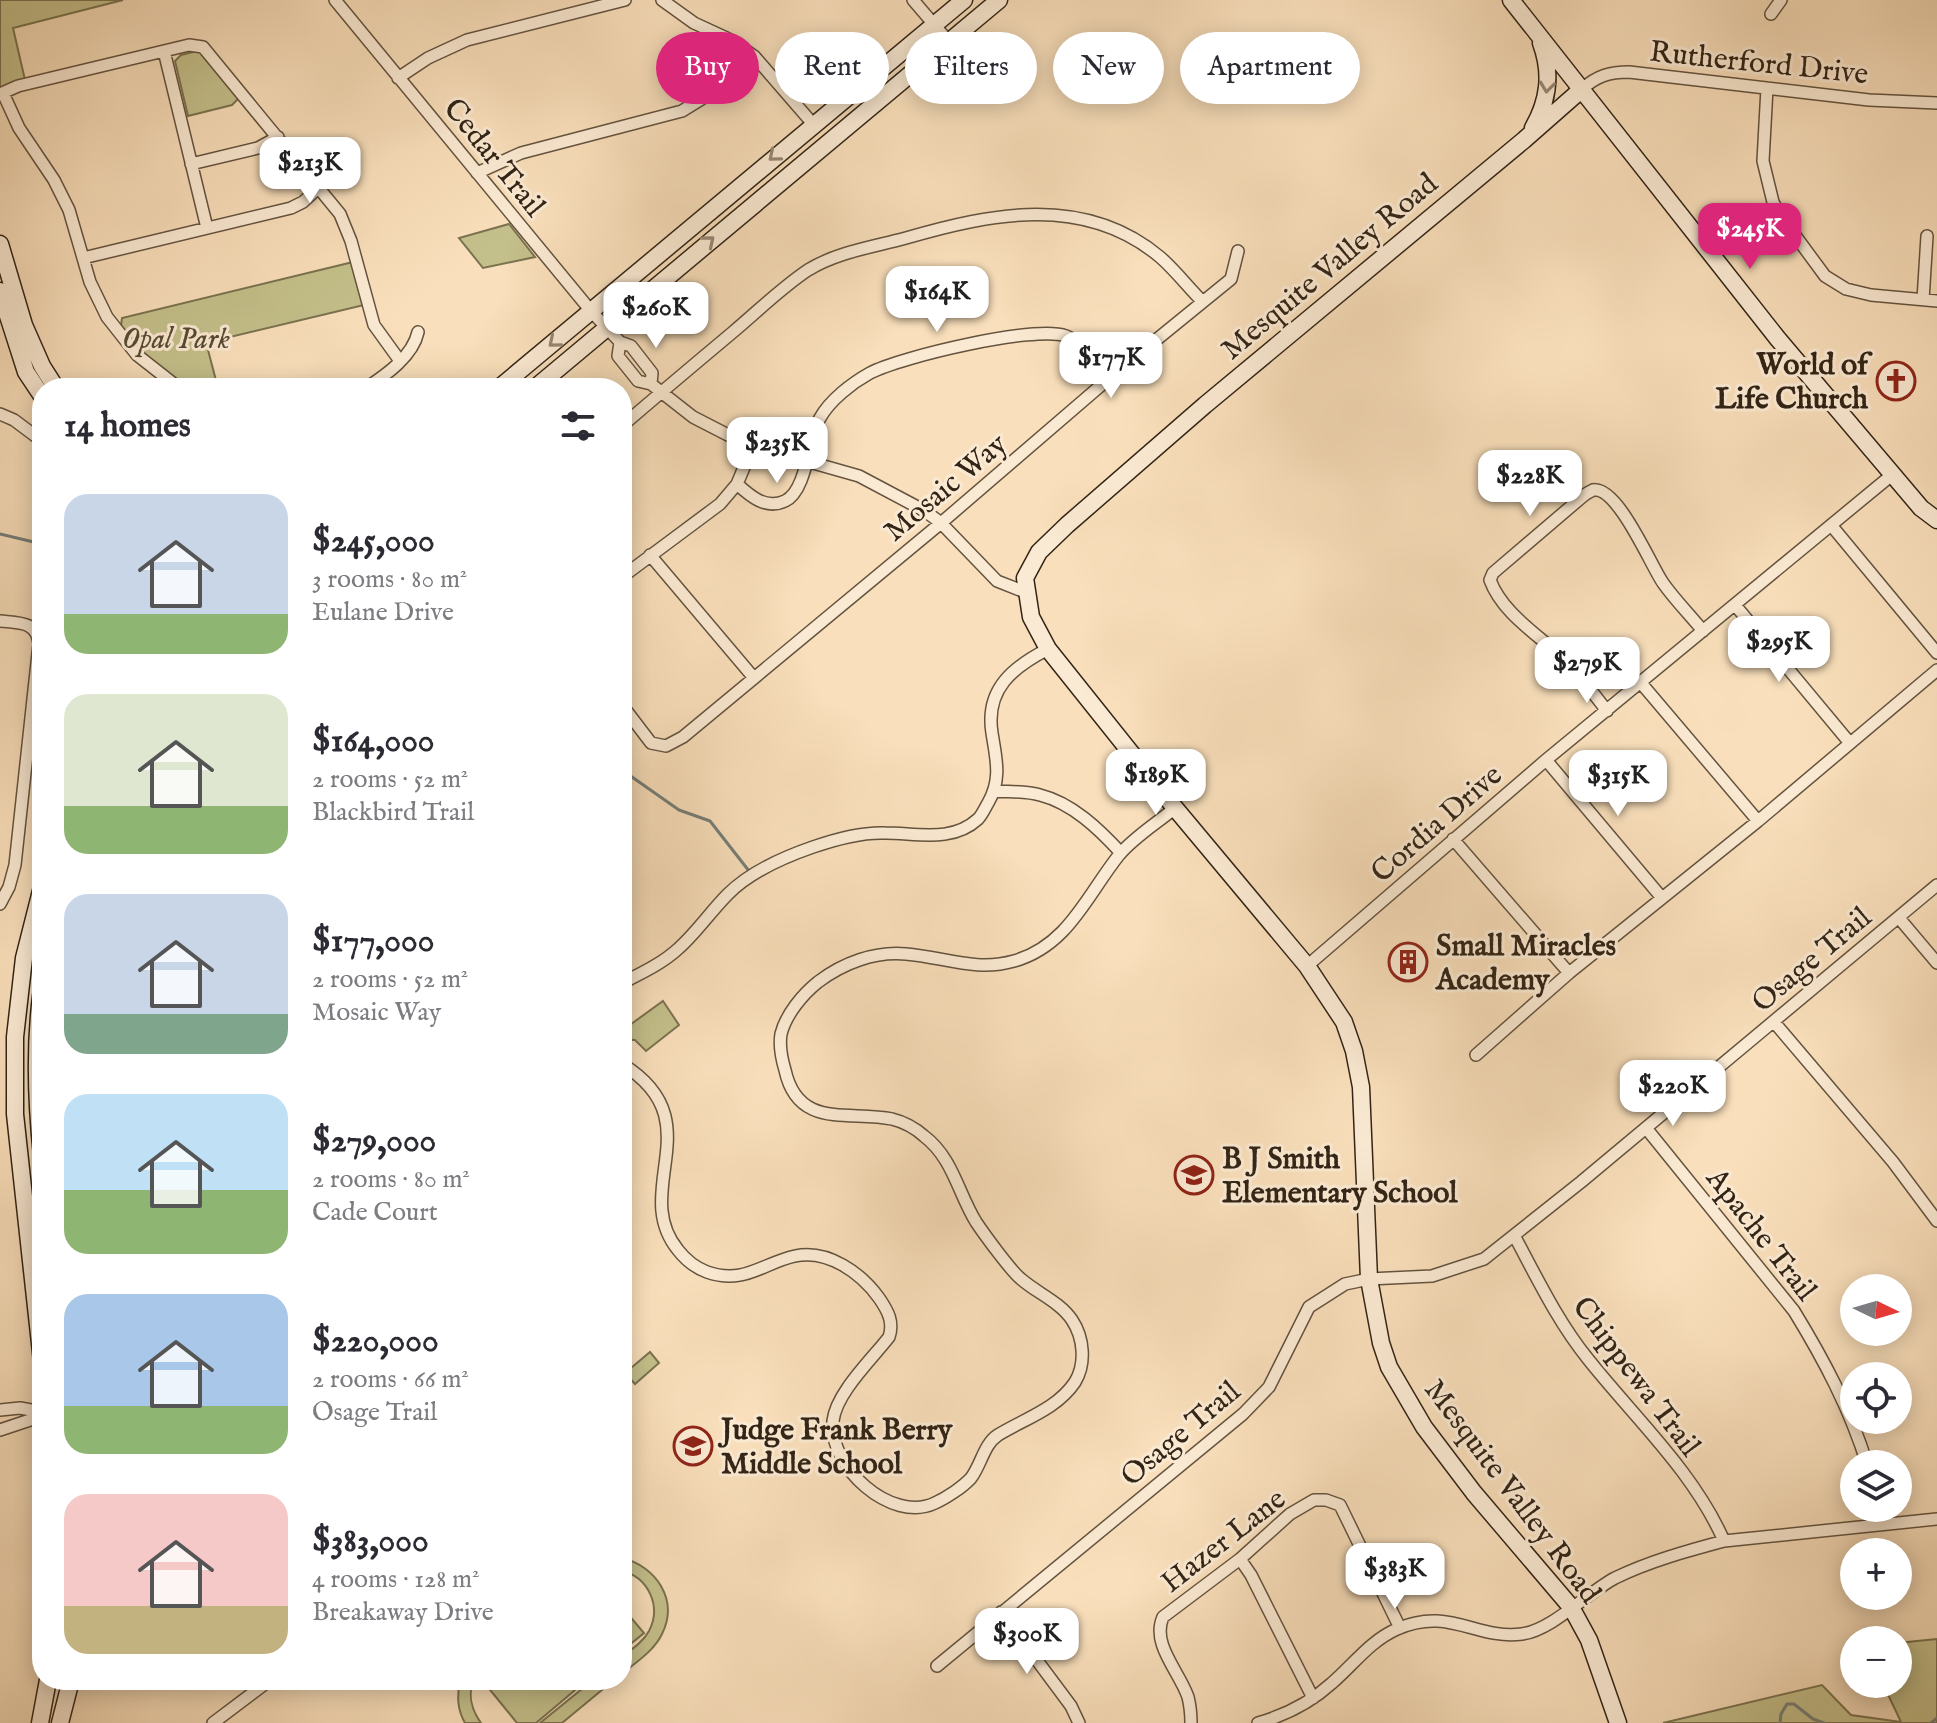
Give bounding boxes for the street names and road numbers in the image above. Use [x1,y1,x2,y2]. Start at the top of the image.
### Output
street label: Rutherford Drive [1648,34,1870,94]
street label: Cedar Trail [434,91,553,226]
street label: Mesquite Valley Road [1214,165,1447,369]
street label: Mosaic Way [877,426,1016,551]
street label: Cordia Drive [1364,757,1511,892]
street label: Osage Trail [1745,899,1881,1022]
street label: Apache Trail [1696,1160,1825,1310]
street label: Chippewa Trail [1563,1290,1708,1465]
street label: Osage Trail [1114,1373,1250,1496]
street label: Mesquite Valley Road [1415,1373,1609,1613]
street label: Hazer Lane [1154,1481,1294,1602]

